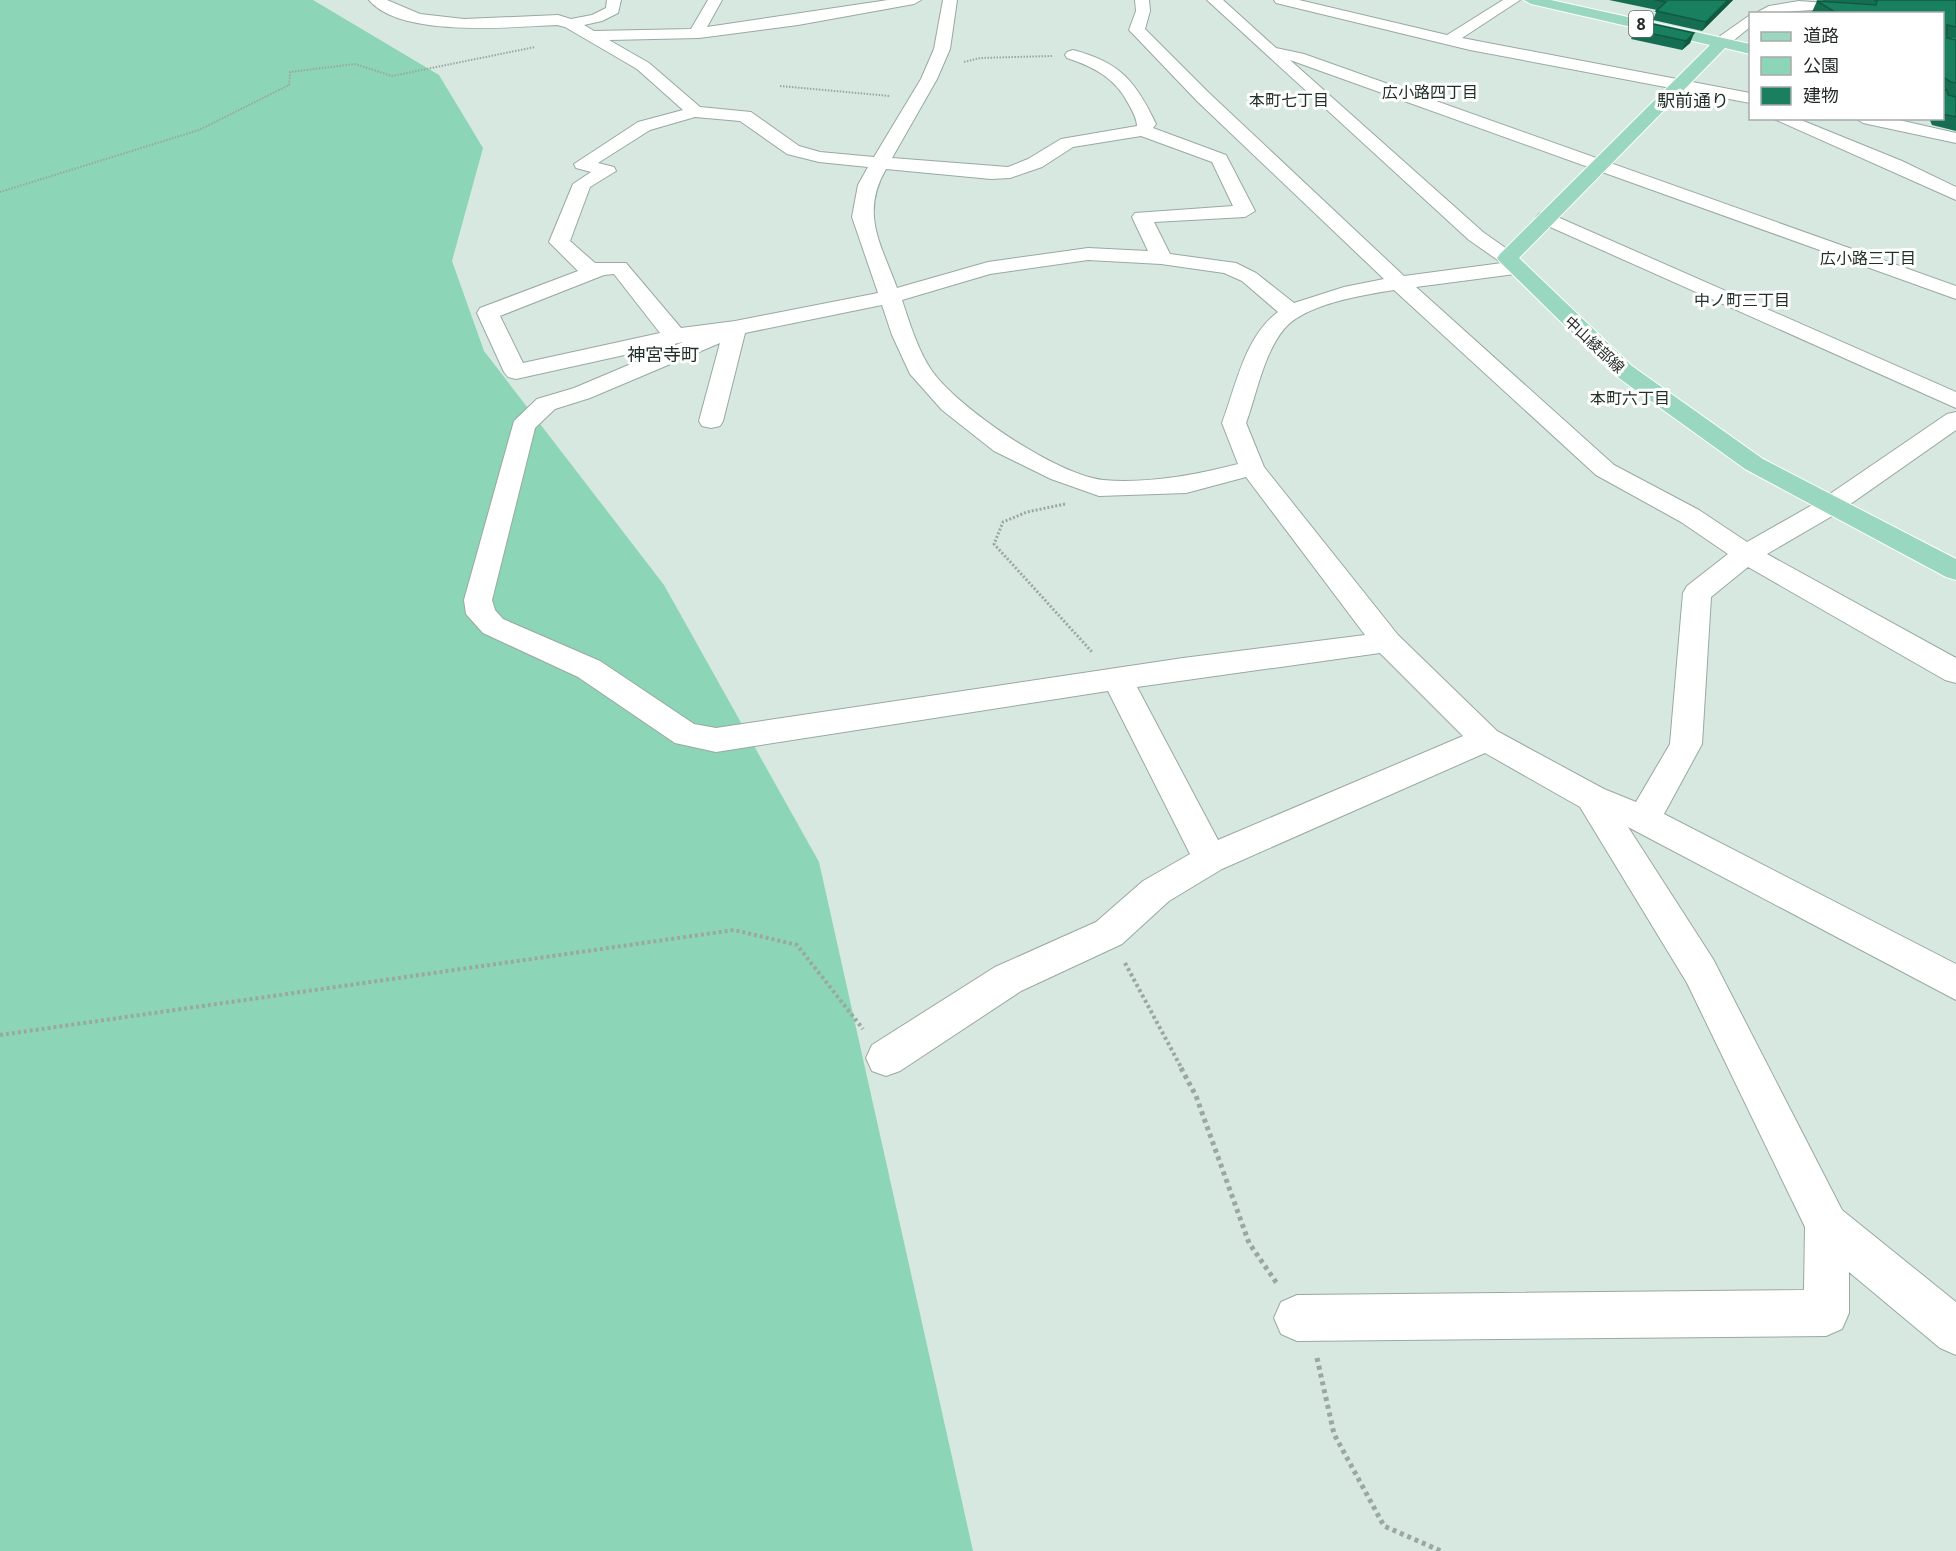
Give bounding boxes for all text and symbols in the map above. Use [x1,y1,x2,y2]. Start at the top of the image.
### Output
road number: 8 [1629,11,1653,37]
legend [1749,12,1944,120]
text: 道路 [1803,23,1839,47]
text: 公園 [1803,53,1839,77]
district label: 広小路四丁目 [1382,81,1478,103]
text: 建物 [1803,83,1839,107]
district label: 駅前通り [1657,88,1729,112]
district label: 本町七丁目 [1249,89,1329,111]
district label: 広小路三丁目 [1820,247,1916,269]
district label: 中ノ町三丁目 [1694,289,1790,311]
street label: 中山綾部線 [1561,311,1629,377]
district label: 神宮寺町 [627,342,699,366]
district label: 本町六丁目 [1590,387,1670,409]

